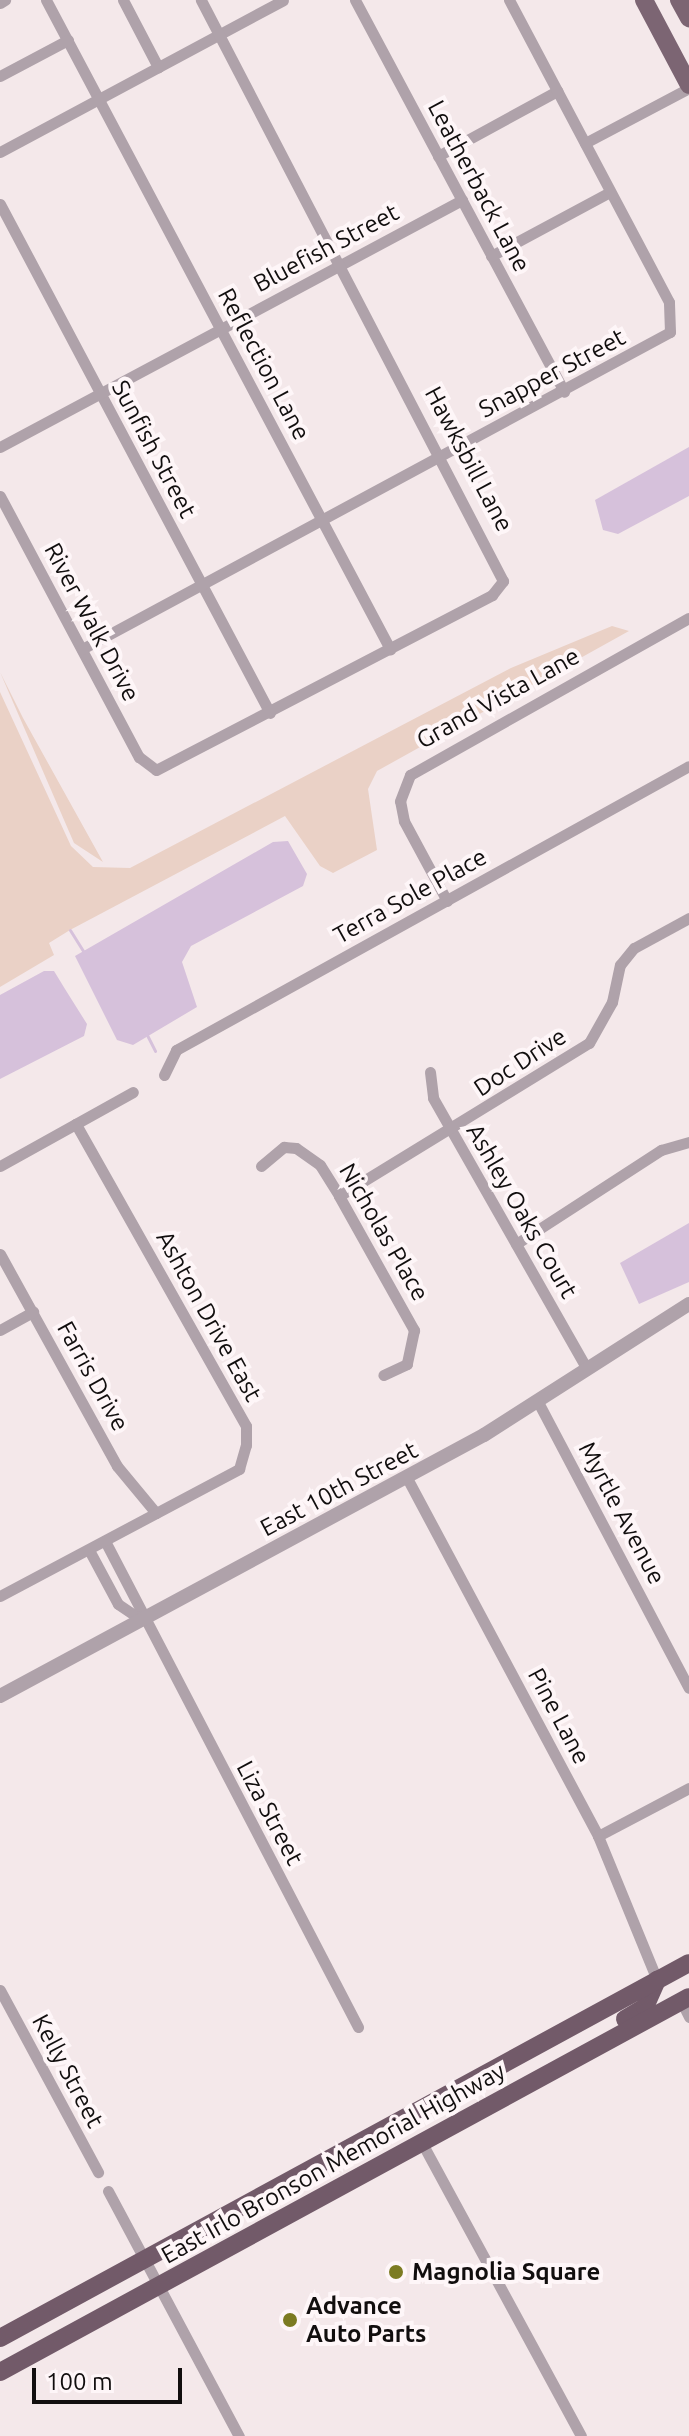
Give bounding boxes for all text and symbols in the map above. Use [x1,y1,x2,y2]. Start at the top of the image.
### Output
street label: Leatherback Lane [422,95,536,277]
street label: Bluefish Street [249,198,403,298]
street label: Reflection Lane [212,283,316,445]
street label: Snapper Street [474,322,630,424]
street label: Sunfish Street [106,375,202,523]
street label: Hawksbill Lane [419,382,519,536]
street label: River Walk Drive [38,538,146,706]
street label: Grand Vista Lane [412,641,584,755]
street label: Terra Sole Place [328,842,492,950]
street label: Doc Drive [468,1021,572,1103]
street label: Ashley Oaks Court [460,1119,584,1303]
street label: Nicholas Place [333,1158,435,1306]
street label: Ashton Drive East [150,1226,268,1406]
street label: Farris Drive [51,1316,135,1436]
street label: East 10th Street [255,1435,423,1543]
street label: Myrtle Avenue [572,1437,672,1589]
street label: Pine Lane [522,1663,596,1769]
street label: Liza Street [231,1756,309,1870]
street label: Kelly Street [26,2009,110,2133]
street label: East Irlo Bronson Memorial Highway [156,2056,510,2270]
place label: Magnolia Square [412,2258,600,2286]
marker: Magnolia Square [387,2263,405,2281]
place label: Advance Auto Parts [306,2292,426,2348]
marker: Advance Auto Parts [281,2311,299,2329]
scale bar [36,2352,186,2402]
text: 100 m [46,2368,113,2395]

